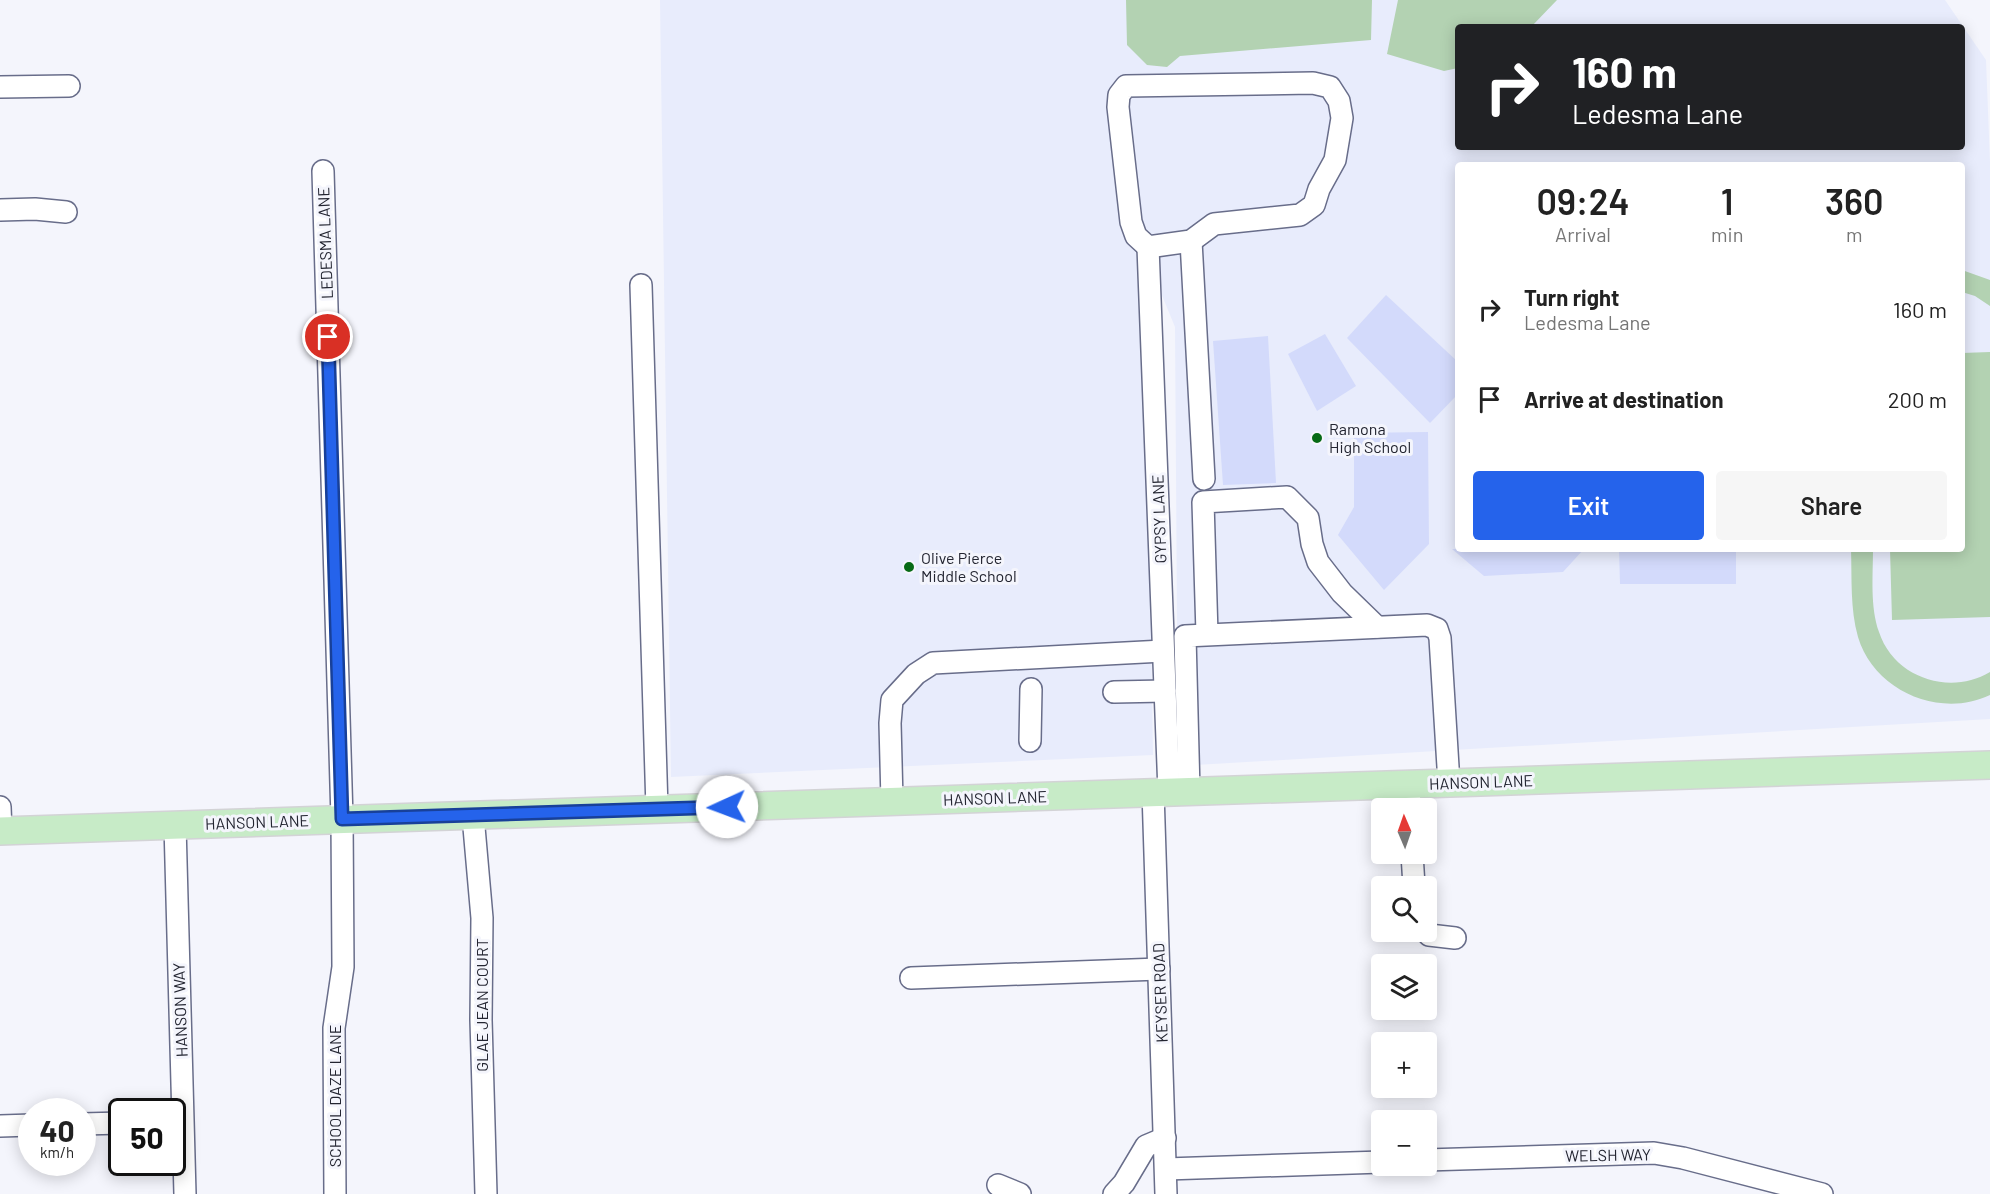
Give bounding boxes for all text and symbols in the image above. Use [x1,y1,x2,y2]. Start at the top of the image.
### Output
text: 160 m [1572,46,1677,96]
icon: right [1473,48,1551,126]
text: Ledesma Lane [1572,97,1743,129]
text: 09:24 [1536,179,1630,222]
text: 1 [1721,179,1734,222]
text: 360 [1825,179,1884,222]
street label: LEDESMA LANE [313,187,336,299]
text: Arrival [1555,222,1611,246]
text: min [1711,222,1743,246]
text: m [1846,222,1862,246]
text: Turn right [1524,284,1619,310]
icon: right [1473,293,1506,326]
text: 160 m [1893,296,1947,322]
text: Ledesma Lane [1524,310,1651,334]
pin [302,311,353,362]
icon: arrive [311,320,344,353]
icon: arrive [1473,383,1506,416]
text: Arrive at destination [1524,386,1723,412]
text: 200 m [1888,386,1947,412]
place label: Ramona High School [1329,419,1411,456]
marker: Ramona High School [1310,431,1324,445]
button: Exit [1473,471,1704,540]
button: Share [1716,471,1947,540]
street label: GYPSY LANE [1147,474,1170,564]
place label: Olive Pierce Middle School [921,548,1017,585]
marker: Olive Pierce Middle School [902,560,916,574]
street label: HANSON LANE [1429,770,1533,793]
position arrow [695,775,759,839]
street label: HANSON LANE [943,786,1047,809]
north arrow [1371,798,1437,864]
map controls [1371,798,1437,1176]
street label: HANSON LANE [205,810,309,833]
button: search [1371,876,1437,942]
street label: GLAE JEAN COURT [472,938,491,1072]
street label: KEYSER ROAD [1148,943,1171,1043]
button: layers [1371,954,1437,1020]
street label: HANSON WAY [168,962,191,1058]
street label: SCHOOL DAZE LANE [325,1025,344,1167]
button: + [1371,1032,1437,1098]
speed limit sign: 50 [108,1098,186,1176]
button: − [1371,1110,1437,1176]
text: 40 [39,1112,75,1148]
text: km/h [40,1143,74,1161]
street label: WELSH WAY [1565,1144,1651,1165]

